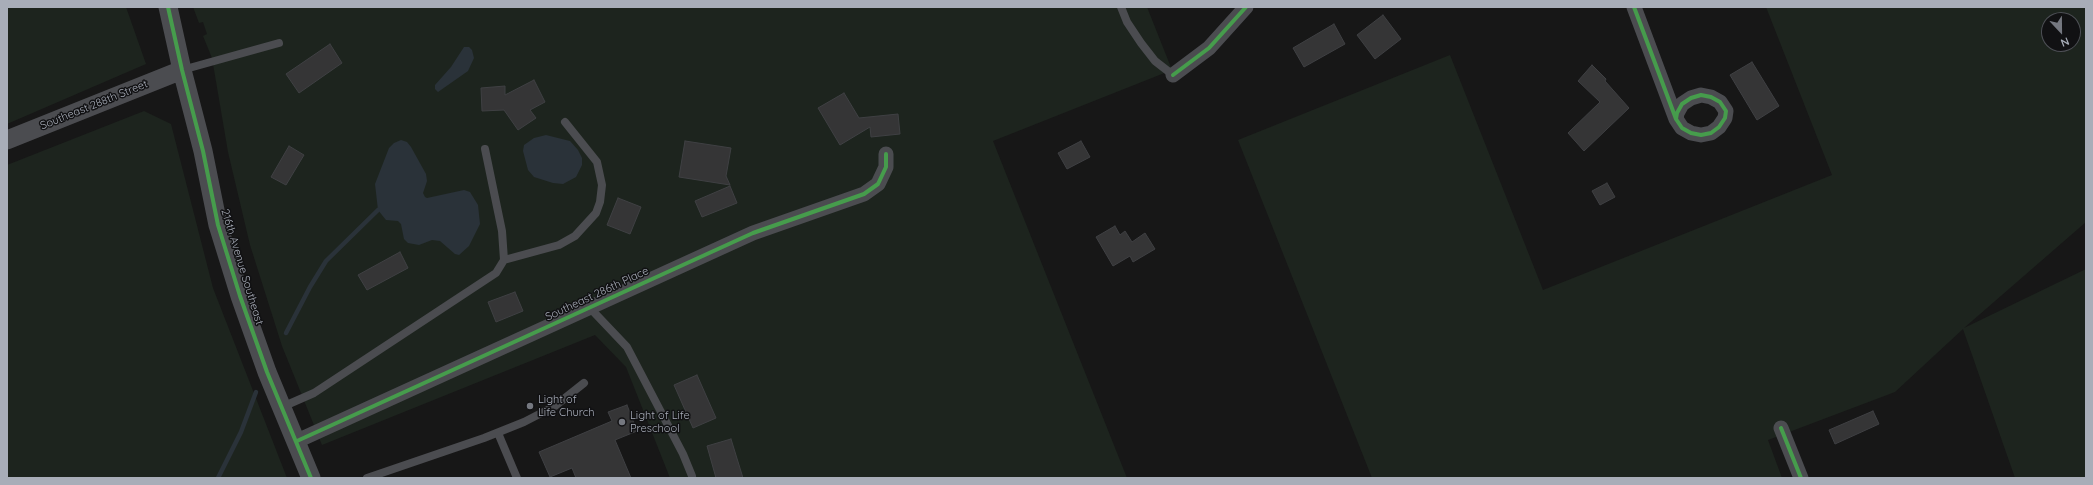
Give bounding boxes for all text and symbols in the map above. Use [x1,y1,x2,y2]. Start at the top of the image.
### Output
north arrow [2041,12,2081,52]
text: N [2059,34,2071,50]
street label: Southeast 288th Street [38,77,150,133]
street label: 216th Avenue Southeast [218,207,266,327]
street label: Southeast 286th Place [543,264,651,324]
place label: Light of Life Church [538,393,595,419]
marker: Light of Life Church [525,401,535,411]
place label: Light of Life Preschool [630,409,690,435]
marker: Light of Life Preschool [617,417,627,427]

